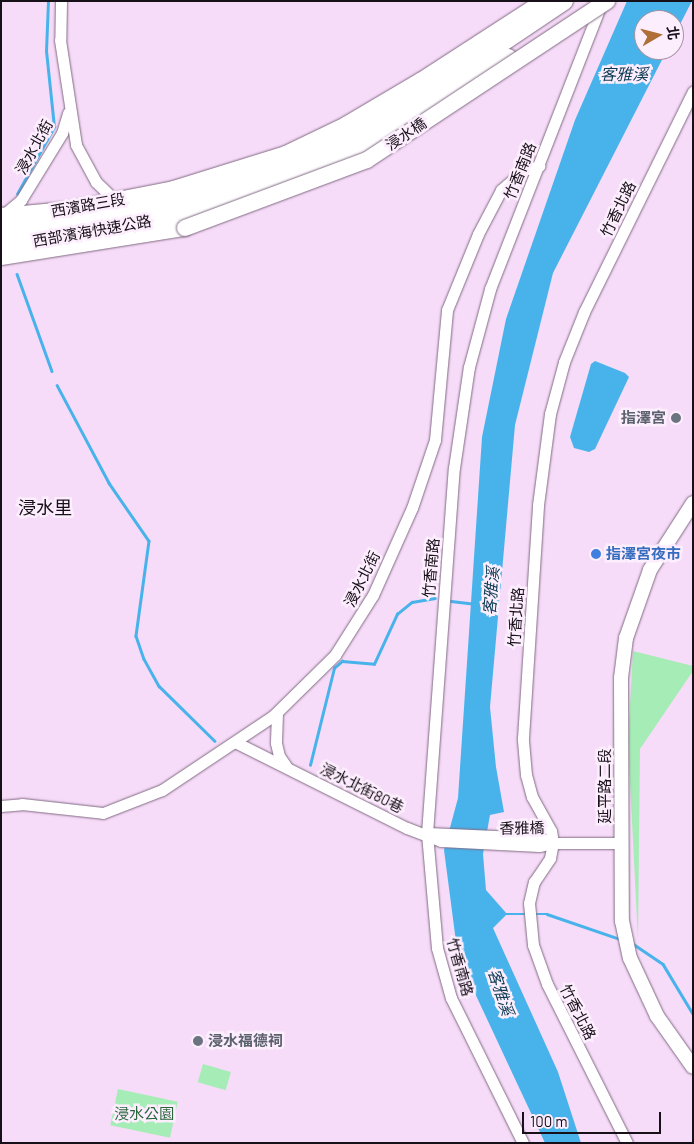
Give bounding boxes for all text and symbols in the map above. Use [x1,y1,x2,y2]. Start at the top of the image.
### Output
north arrow [634,10,684,60]
text: 北 [664,25,683,41]
water label: 客雅溪 [600,64,648,84]
street label: 浸水橋 [382,114,430,154]
street label: 浸水北街 [12,116,56,178]
street label: 竹香南路 [500,140,540,202]
street label: 竹香北路 [597,178,639,240]
street label: 西濱路三段 [50,190,126,220]
street label: 西部濱海快速公路 [31,212,153,250]
place label: 指澤宮 [621,409,666,427]
marker: 指澤宮 [670,412,682,424]
district label: 浸水里 [18,496,72,518]
street label: 竹香南路 [419,537,443,599]
place label: 指澤宮夜市 [606,545,681,563]
street label: 浸水北街 [340,548,384,610]
marker: 指澤宮夜市 [590,548,602,560]
water label: 客雅溪 [479,566,503,616]
street label: 竹香北路 [505,586,527,648]
street label: 延平路二段 [596,749,614,823]
street label: 浸水北街80巷 [317,759,407,817]
street label: 香雅橋 [499,819,545,837]
street label: 竹香南路 [443,936,477,998]
water label: 客雅溪 [484,966,518,1018]
street label: 竹香北路 [556,981,600,1043]
place label: 浸水福德祠 [208,1032,283,1050]
marker: 浸水福德祠 [192,1035,204,1047]
scale bar [524,1102,663,1134]
park label: 浸水公園 [114,1105,174,1123]
text: 100 m [530,1112,568,1130]

